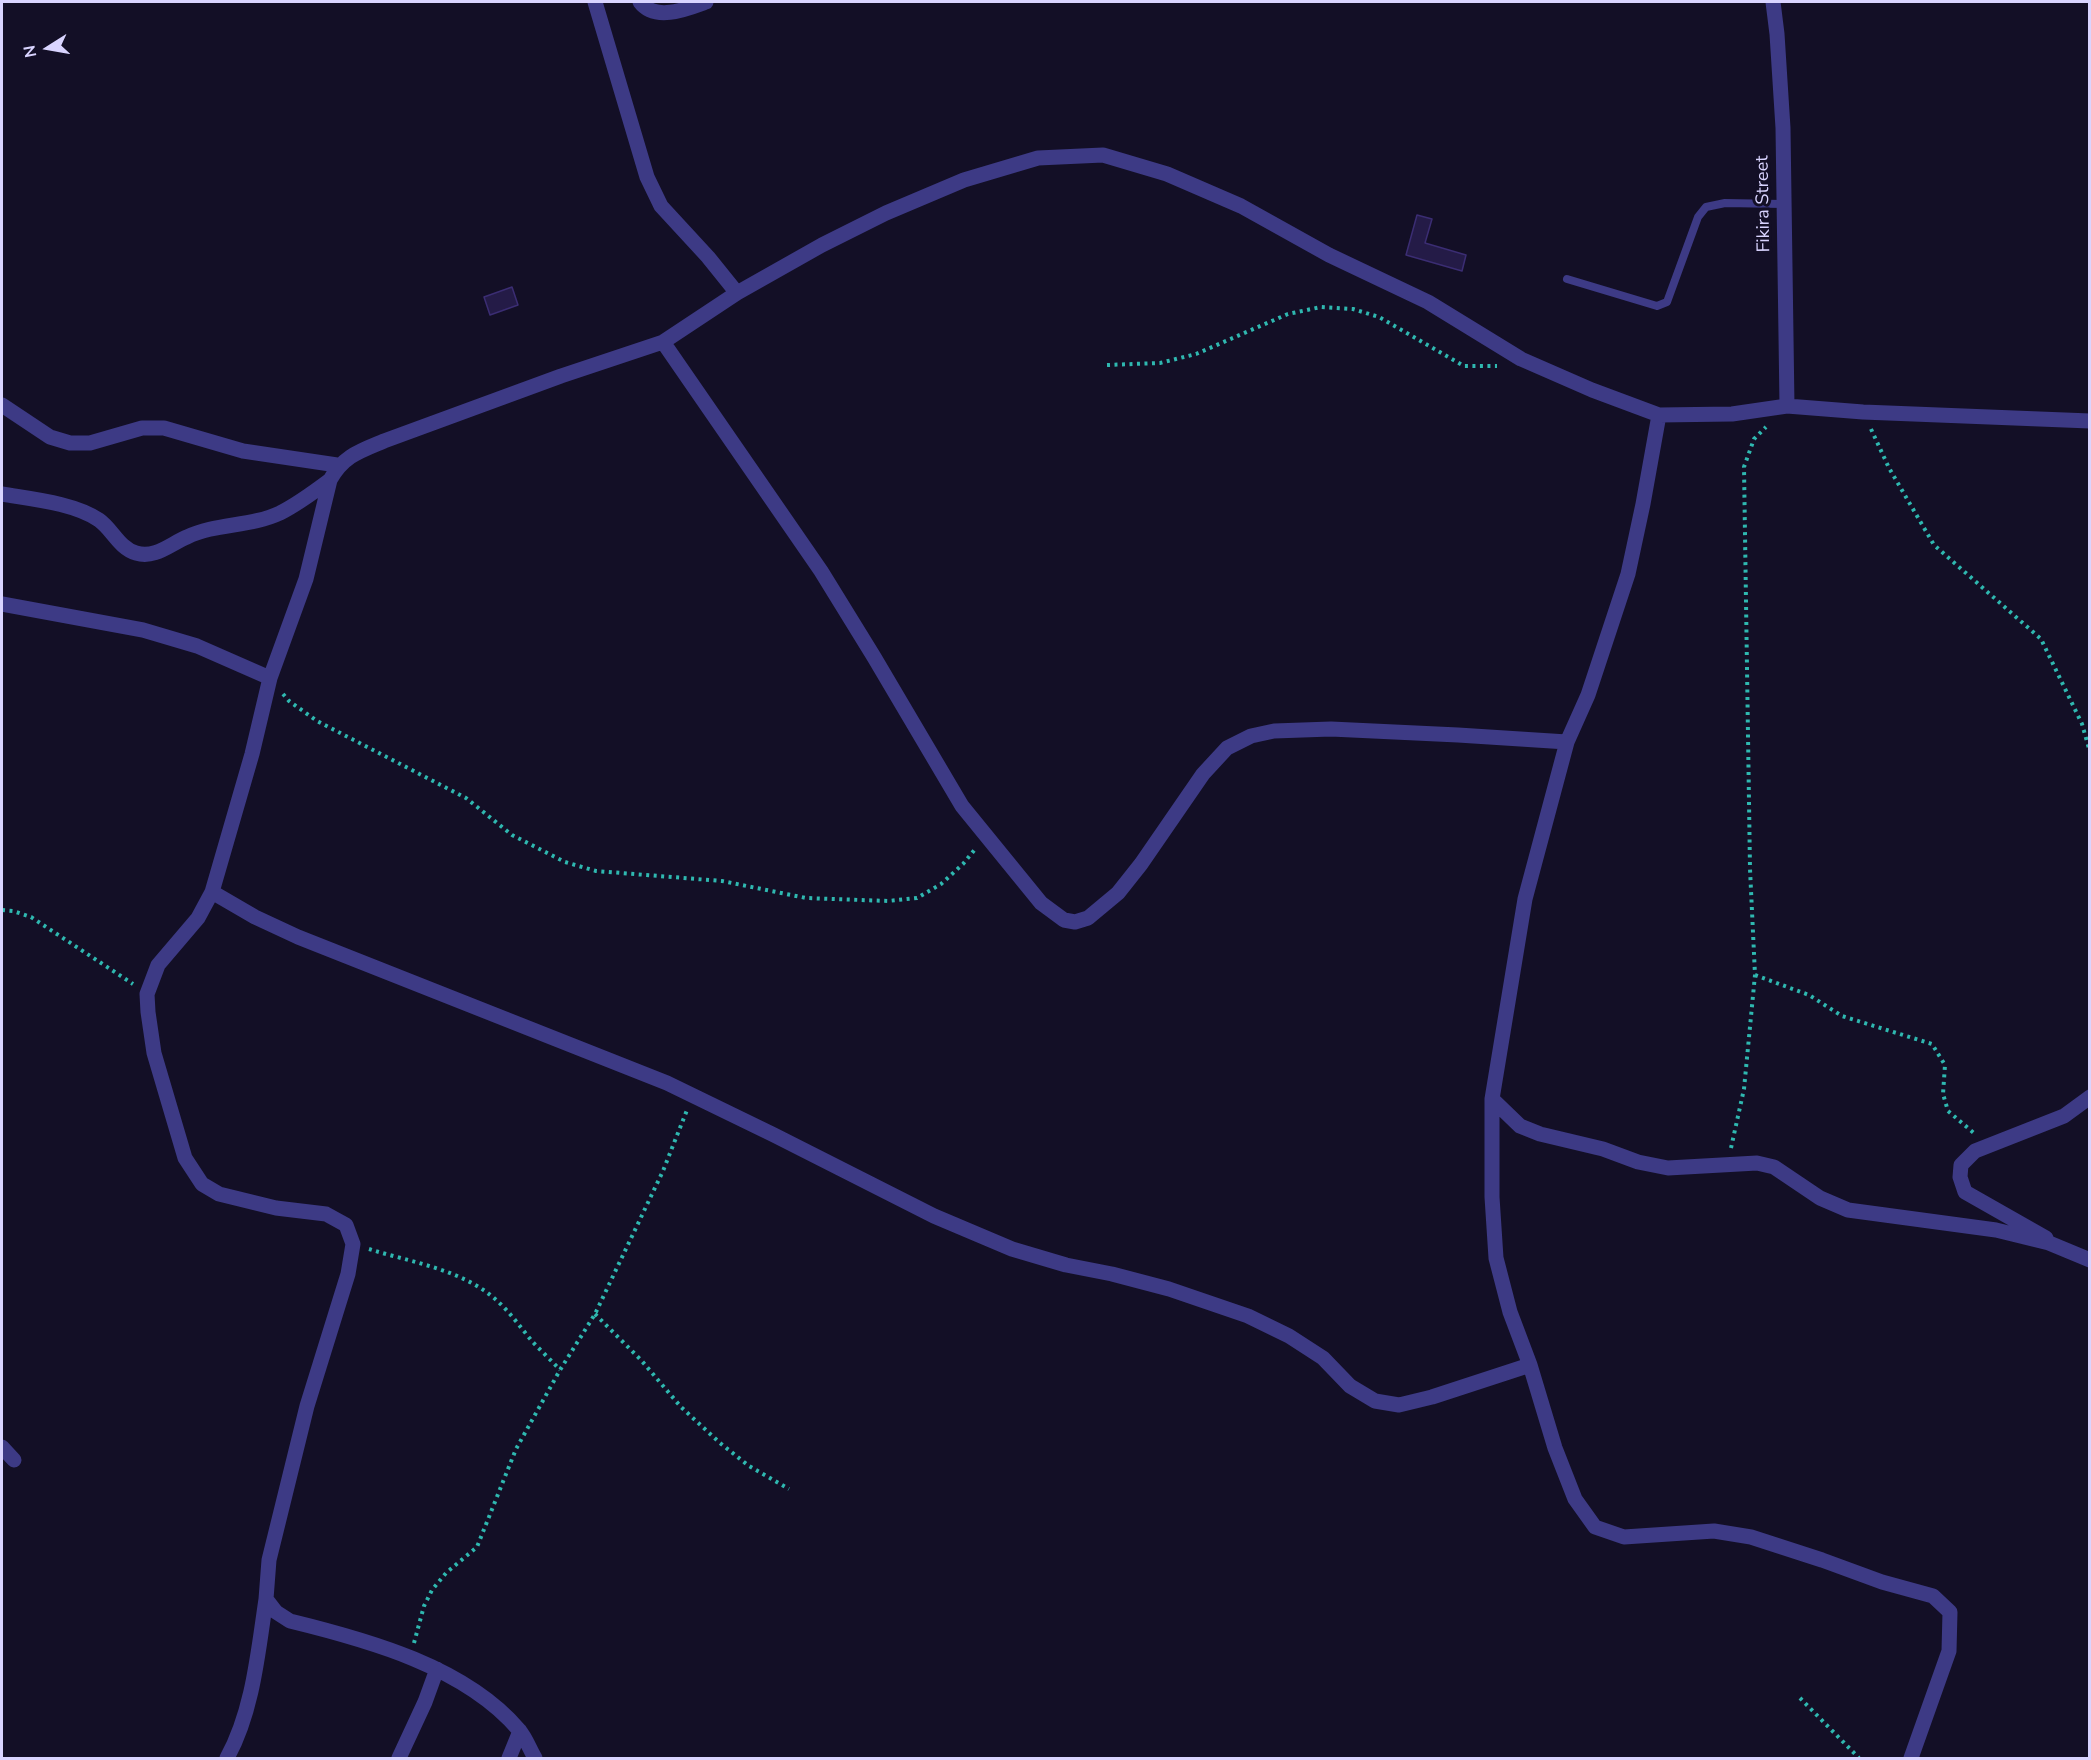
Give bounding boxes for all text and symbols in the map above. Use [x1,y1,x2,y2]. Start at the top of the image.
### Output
north arrow [18,18,78,78]
text: N [18,43,42,59]
street label: Fikira Street [1752,155,1776,253]

